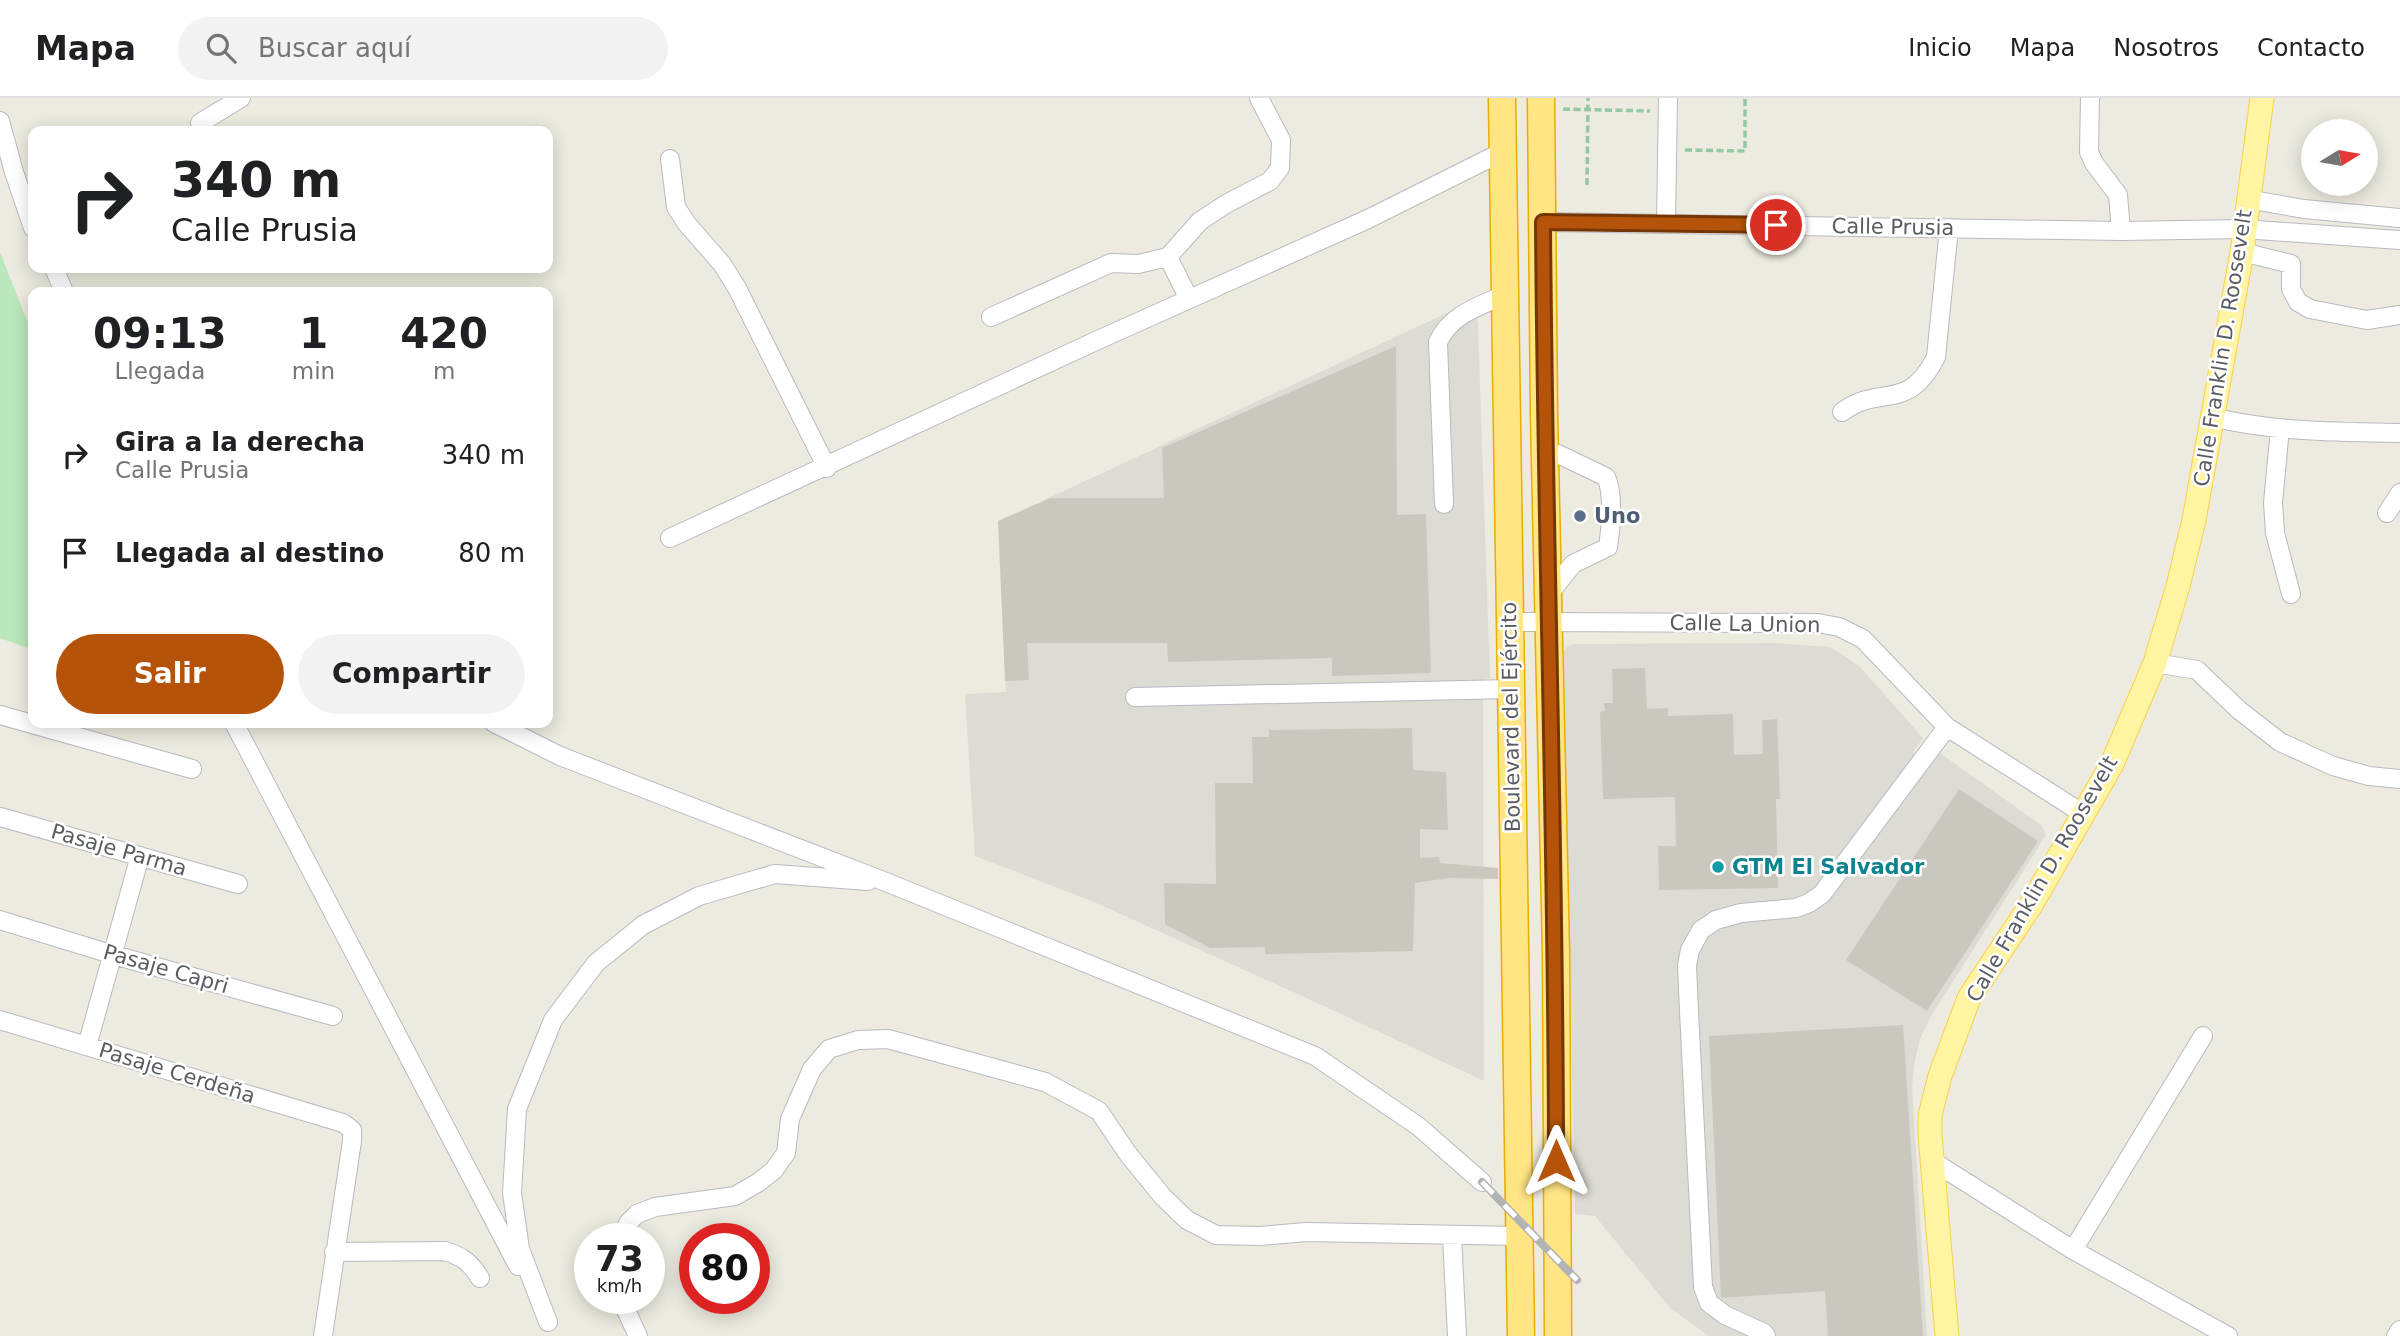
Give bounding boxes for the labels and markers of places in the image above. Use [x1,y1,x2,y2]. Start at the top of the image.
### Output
pin [1746,195,1806,255]
place label: Uno [1594,504,1640,528]
marker: Uno [1572,508,1588,524]
place label: GTM El Salvador [1732,855,1925,879]
marker: GTM El Salvador [1710,859,1726,875]

